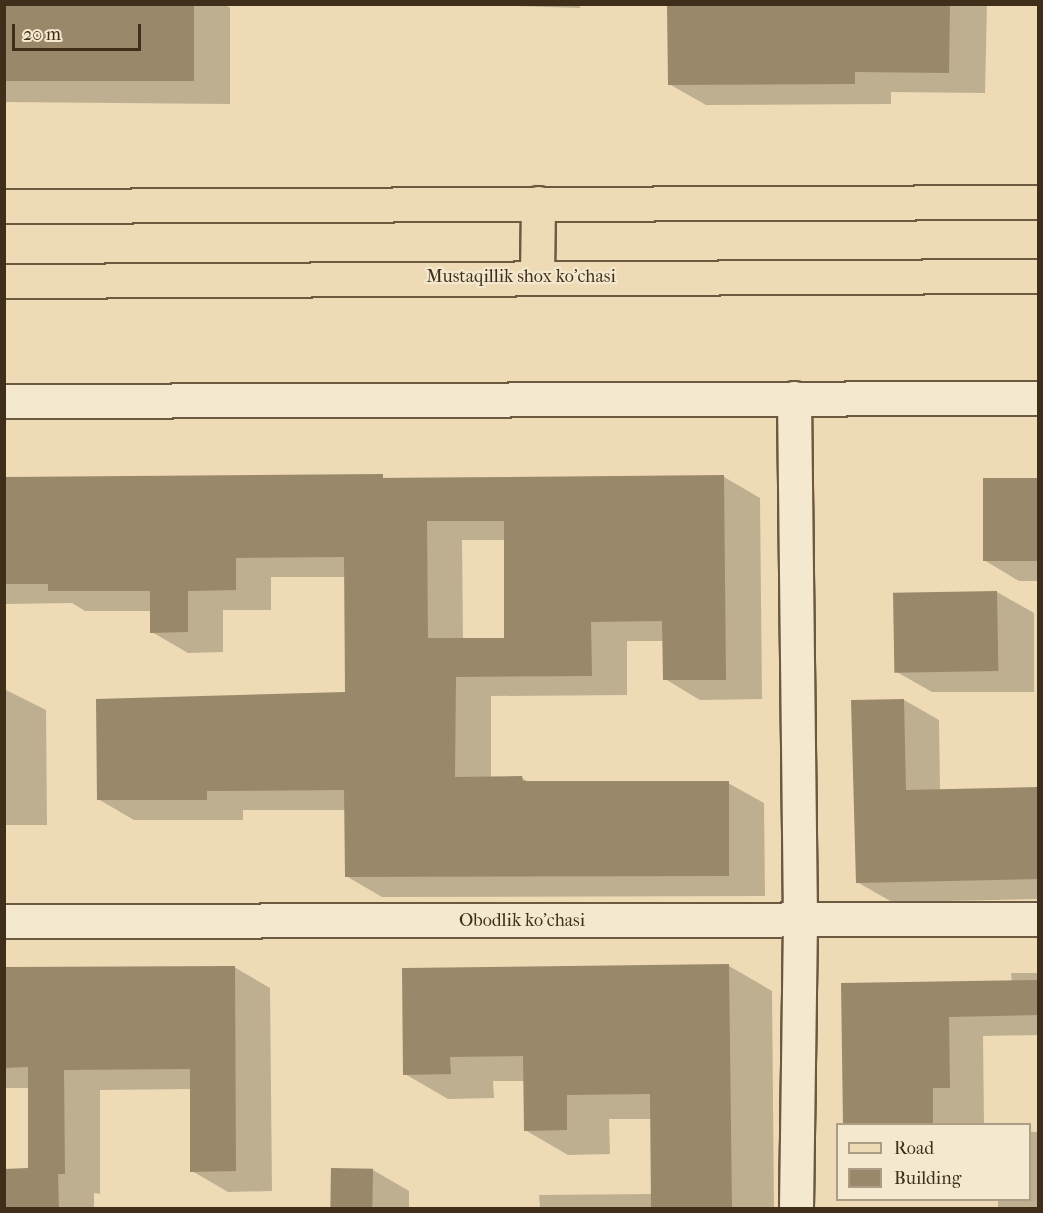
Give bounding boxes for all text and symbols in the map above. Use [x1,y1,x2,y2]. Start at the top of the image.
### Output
scale bar [15,12,144,50]
text: 20 m [23,24,61,45]
street label: Mustaqillik shox ko'chasi [426,266,616,288]
street label: Obodlik ko'chasi [459,910,585,932]
legend [836,1123,1031,1201]
text: Road [894,1138,934,1159]
text: Building [894,1168,961,1189]

